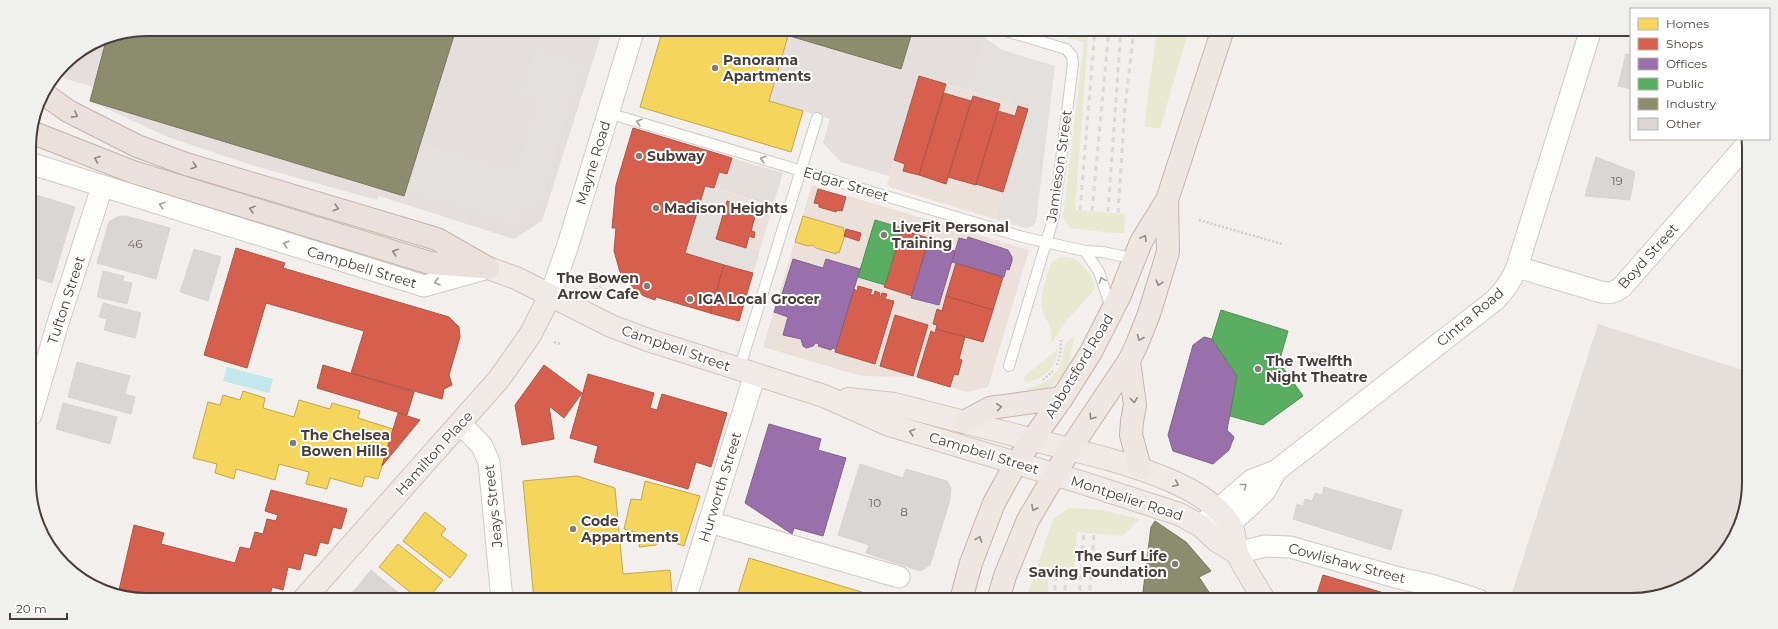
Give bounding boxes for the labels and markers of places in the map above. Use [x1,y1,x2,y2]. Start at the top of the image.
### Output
place label: Panorama Apartments [722,51,812,85]
marker: Panorama Apartments [710,63,720,73]
place label: Subway [647,147,705,165]
marker: Subway [634,151,644,161]
place label: Madison Heights [664,199,788,217]
marker: Madison Heights [651,203,661,213]
place label: LiveFit Personal Training [892,218,1009,252]
marker: LiveFit Personal Training [879,230,889,240]
place label: The Bowen Arrow Cafe [556,269,639,303]
marker: The Bowen Arrow Cafe [642,281,652,291]
place label: IGA Local Grocer [698,290,820,308]
marker: IGA Local Grocer [685,294,695,304]
place label: The Twelfth Night Theatre [1266,352,1368,386]
marker: The Twelfth Night Theatre [1253,364,1263,374]
place label: The Chelsea Bowen Hills [301,426,390,460]
marker: The Chelsea Bowen Hills [288,438,298,448]
place label: Code Appartments [580,512,679,546]
marker: Code Appartments [568,524,578,534]
place label: The Surf Life Saving Foundation [1029,547,1167,581]
marker: The Surf Life Saving Foundation [1170,559,1180,569]

